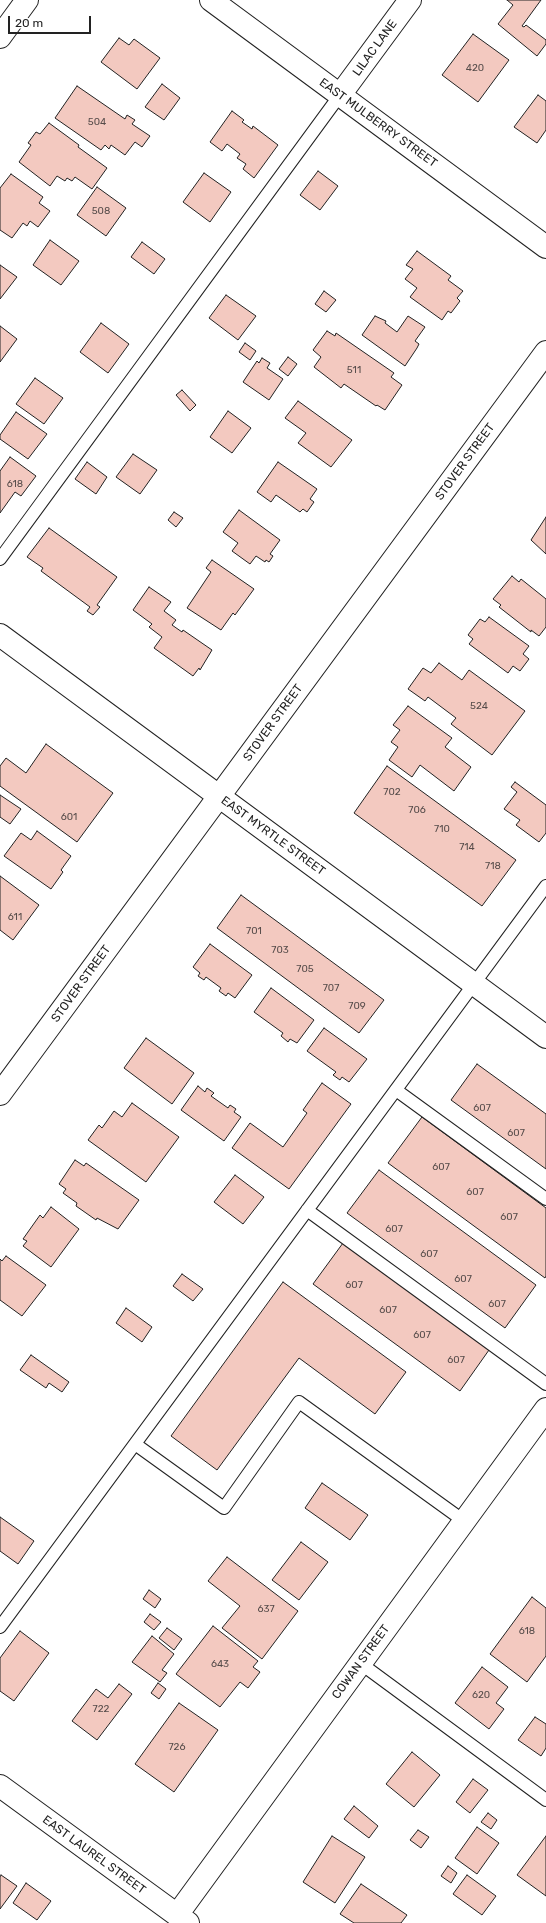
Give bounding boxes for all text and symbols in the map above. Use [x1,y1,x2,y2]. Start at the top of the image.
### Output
scale bar [10,8,93,34]
text: 20 m [15,16,43,30]
street label: LILAC LANE [350,17,400,79]
house number: 420 [466,62,484,74]
street label: EAST MULBERRY STREET [316,75,440,171]
house number: 504 [88,116,106,128]
house number: 508 [92,205,110,217]
house number: 511 [347,364,361,376]
street label: STOVER STREET [432,421,498,503]
house number: 618 [7,478,23,490]
street label: STOVER STREET [240,682,306,764]
house number: 524 [470,700,488,712]
house number: 702 [383,786,401,798]
street label: EAST MYRTLE STREET [218,793,328,879]
house number: 706 [408,804,426,816]
house number: 601 [61,811,77,823]
house number: 710 [434,823,450,835]
house number: 714 [459,841,475,853]
house number: 718 [485,860,501,872]
house number: 611 [8,911,22,923]
house number: 701 [246,925,262,937]
street label: STOVER STREET [48,943,114,1025]
house number: 703 [271,944,289,956]
house number: 705 [296,963,314,975]
house number: 707 [323,982,339,994]
house number: 709 [348,1000,366,1012]
house number: 607 [473,1102,491,1114]
house number: 607 [507,1127,525,1139]
house number: 607 [432,1161,450,1173]
house number: 607 [466,1186,484,1198]
house number: 607 [500,1211,518,1223]
house number: 607 [385,1223,403,1235]
house number: 607 [420,1248,438,1260]
house number: 607 [454,1273,472,1285]
house number: 607 [345,1279,363,1291]
house number: 607 [488,1298,506,1310]
house number: 607 [379,1304,397,1316]
house number: 607 [413,1329,431,1341]
house number: 607 [447,1354,465,1366]
house number: 637 [257,1603,275,1615]
street label: COWAN STREET [329,1622,393,1702]
house number: 618 [519,1625,535,1637]
house number: 643 [211,1658,229,1670]
house number: 620 [472,1689,490,1701]
house number: 722 [93,1703,109,1715]
house number: 726 [168,1741,186,1753]
street label: EAST LAUREL STREET [40,1813,148,1897]

